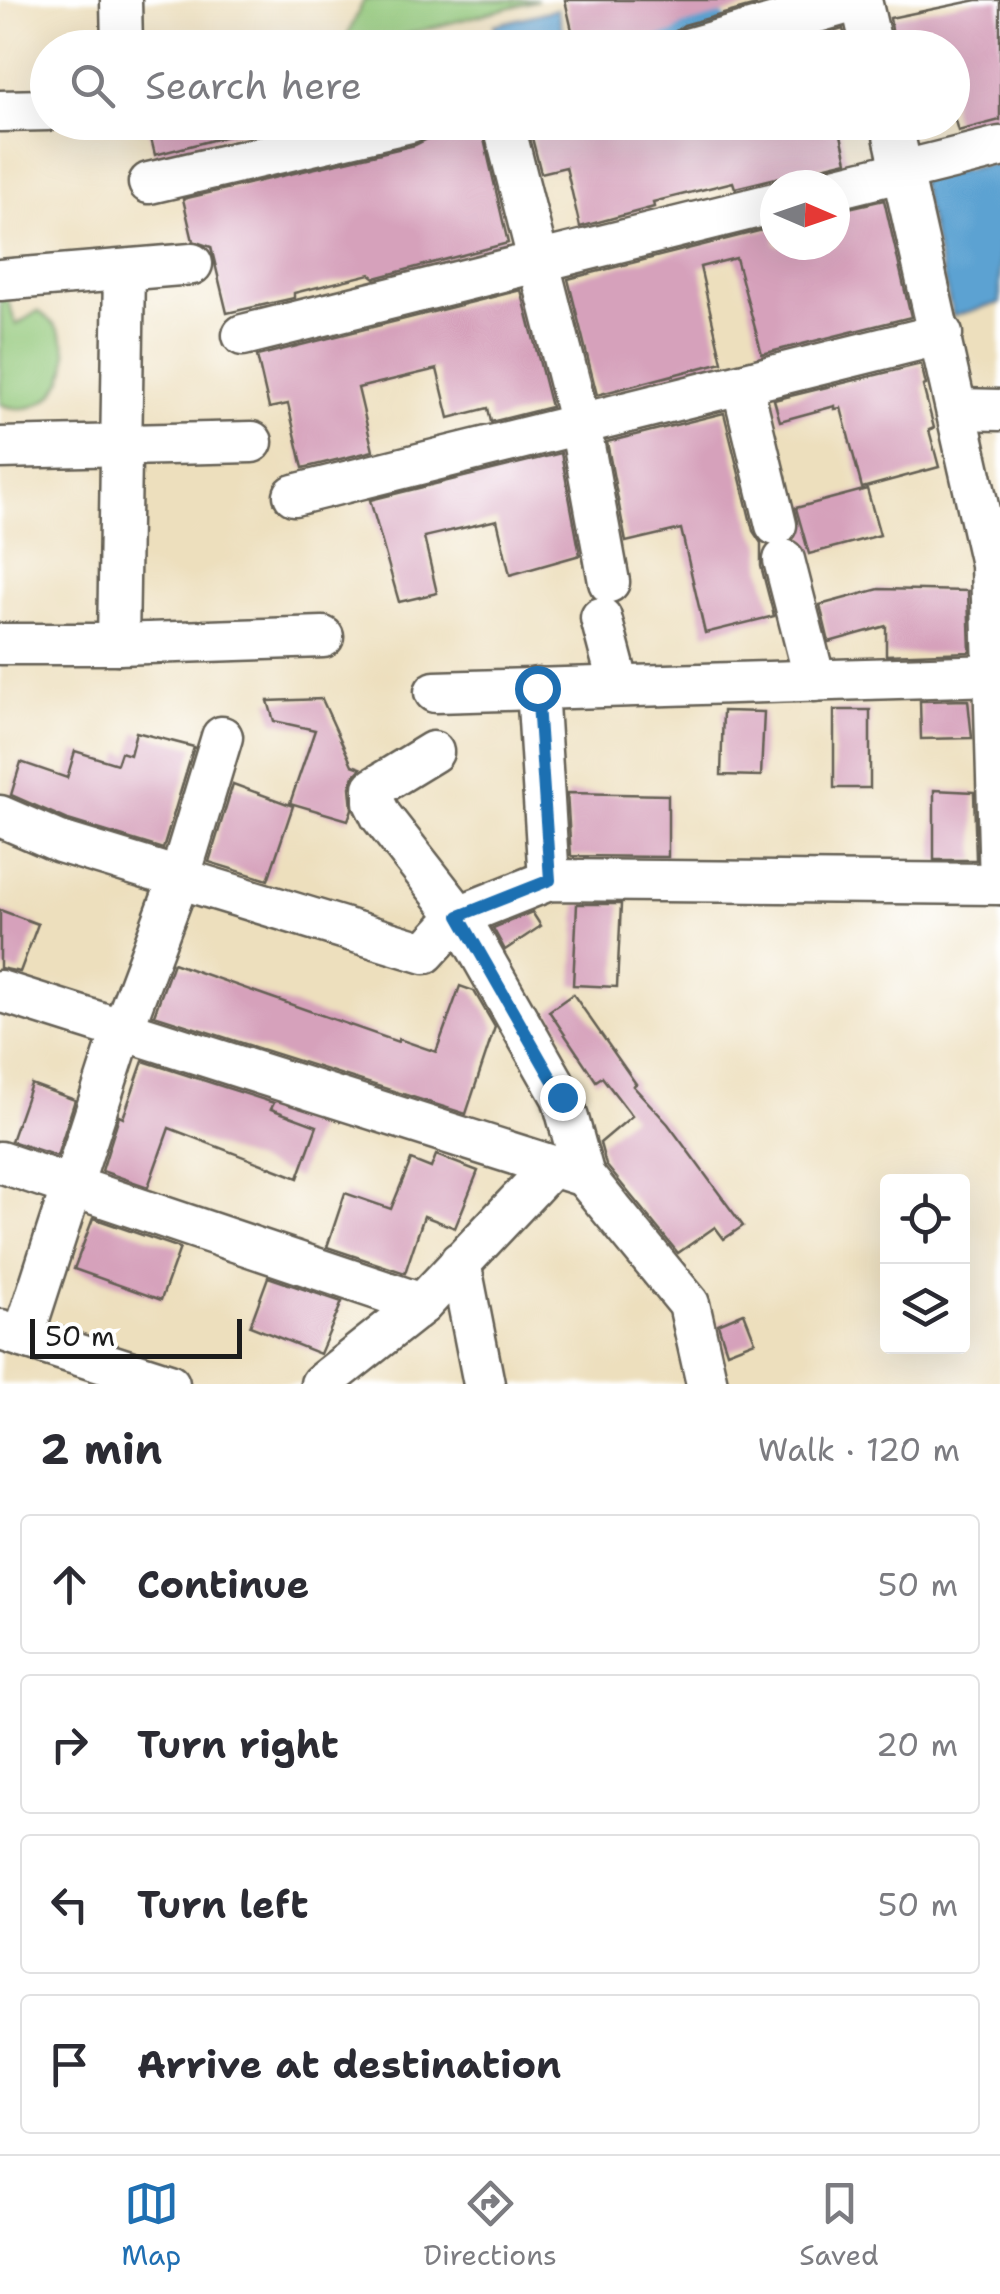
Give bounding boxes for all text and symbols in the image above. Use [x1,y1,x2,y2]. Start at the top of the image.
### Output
search box [30,30,970,140]
icon: search [65,58,120,113]
text: Search here [145,60,362,111]
north arrow [760,170,850,260]
route start [515,666,561,712]
route end [540,1075,586,1121]
map controls [880,1174,970,1354]
button: locate [880,1174,970,1264]
button: layers [880,1264,970,1354]
scale bar [30,1314,242,1358]
text: 50 m [45,1317,115,1355]
text: 2 min [40,1421,162,1477]
text: Walk · 120 m [758,1428,960,1471]
icon: ahead [42,1557,97,1612]
text: Continue [137,1559,309,1610]
text: 50 m [878,1563,958,1606]
icon: right [42,1717,97,1772]
text: Turn right [137,1719,339,1770]
text: 20 m [876,1723,958,1766]
icon: left [42,1877,97,1932]
text: Turn left [137,1879,309,1930]
text: 50 m [878,1883,958,1926]
icon: arrive [42,2037,97,2092]
text: Arrive at destination [137,2039,561,2090]
tab: Map [121,2176,181,2274]
tab: Directions [424,2176,557,2274]
tab: Saved [799,2176,879,2274]

